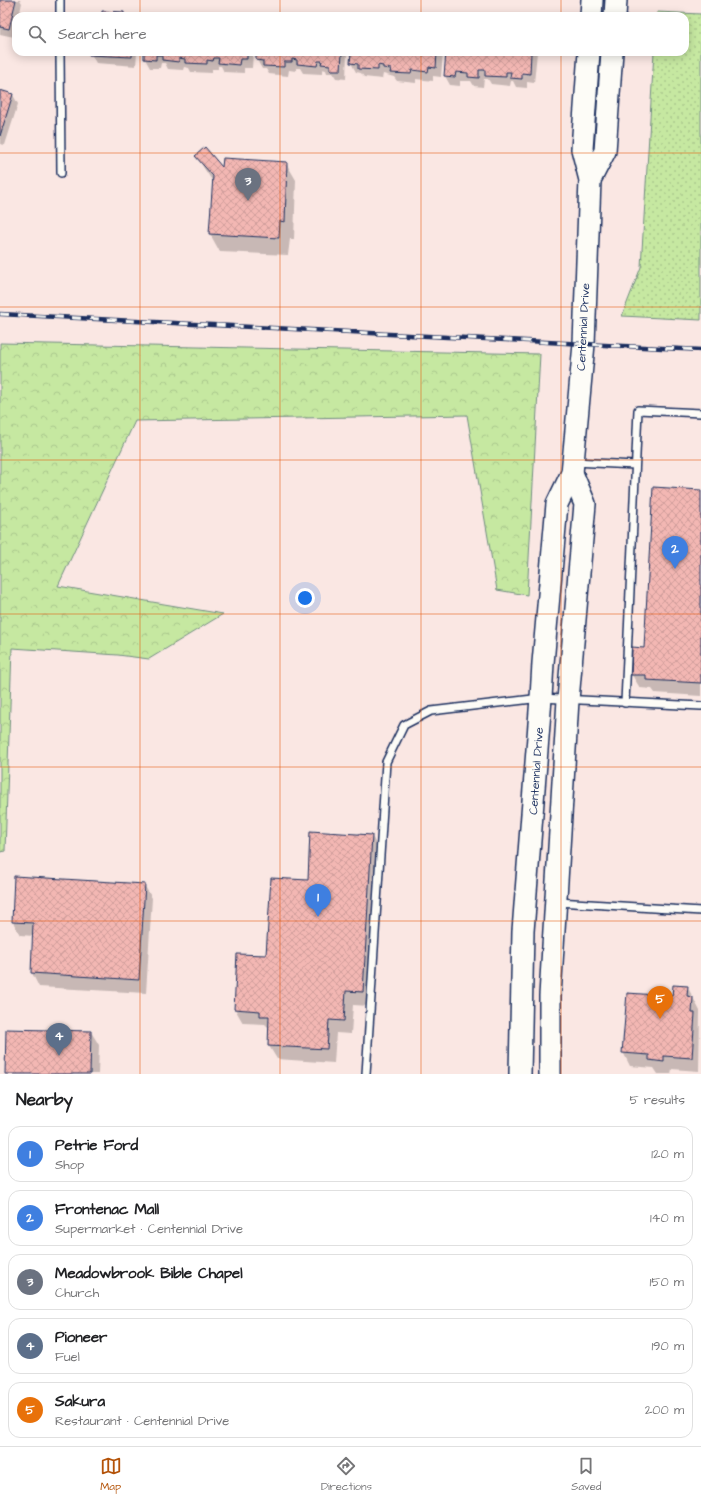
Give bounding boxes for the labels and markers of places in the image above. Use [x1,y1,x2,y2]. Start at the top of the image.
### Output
pin: 3 [235,168,261,201]
pin: 2 [662,536,688,569]
pin: 1 [305,884,331,917]
pin: 5 [647,986,673,1019]
pin: 4 [46,1023,72,1056]

